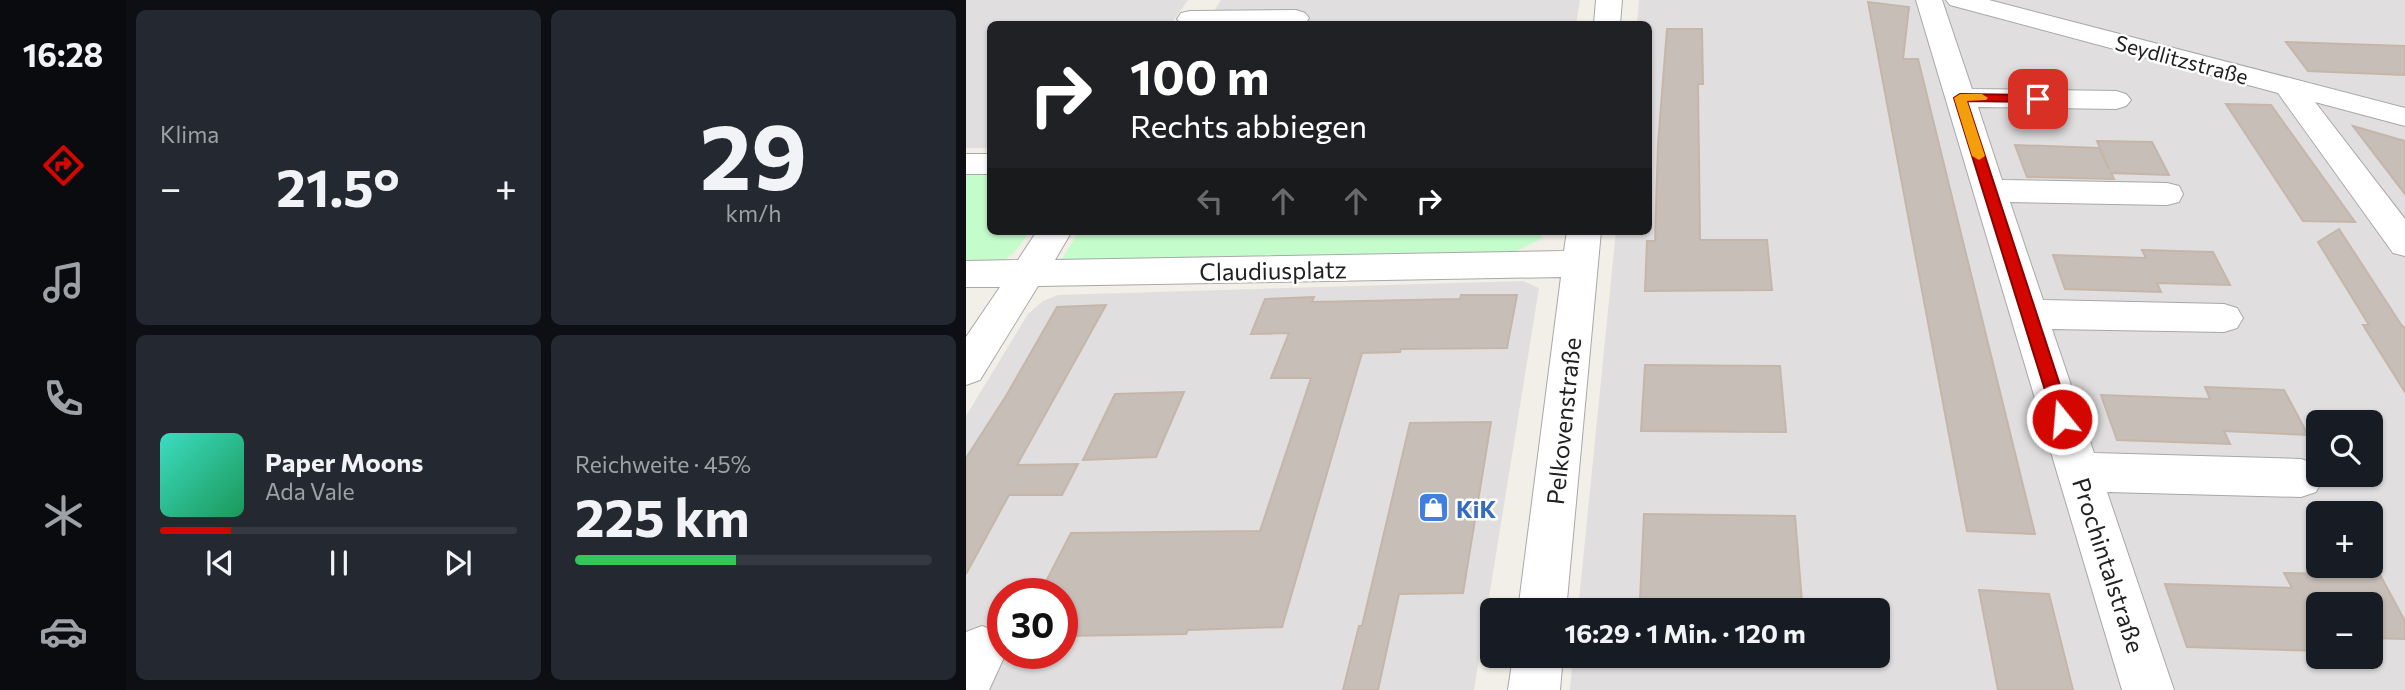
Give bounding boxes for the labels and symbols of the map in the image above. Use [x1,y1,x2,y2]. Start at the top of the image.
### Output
street label: Seydlitzstraße [2113,29,2251,89]
pin [2008,69,2068,129]
street label: Claudiusplatz [1199,254,1347,286]
street label: Pelkovenstraße [1540,336,1586,506]
position arrow [2025,382,2099,456]
street label: Prochintalstraße [2067,474,2151,656]
shop icon: KiK [1416,491,1450,525]
place label: KiK [1456,494,1496,523]
speed limit sign: 30 [987,578,1078,669]

